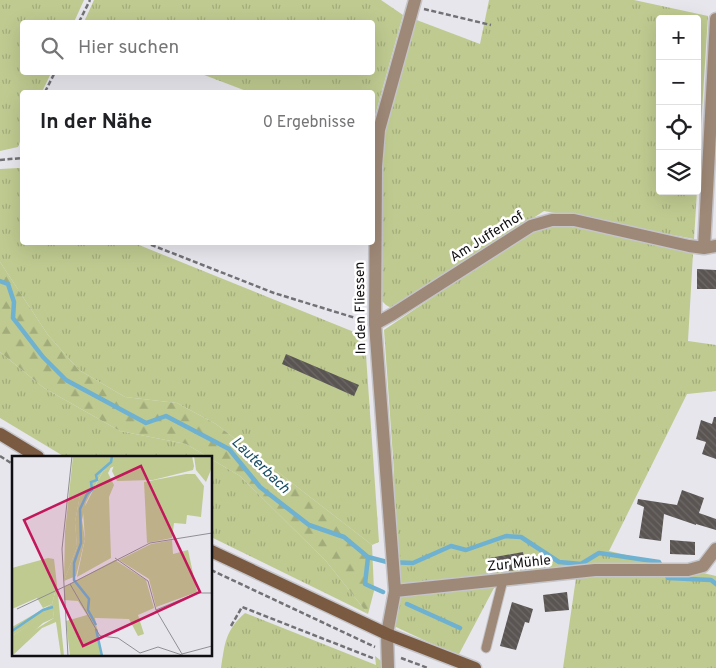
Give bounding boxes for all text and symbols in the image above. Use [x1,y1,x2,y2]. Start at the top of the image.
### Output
map controls [656,15,701,195]
button: + [656,15,701,60]
search box [20,20,375,75]
icon: search [38,34,66,62]
text: Hier suchen [78,36,179,60]
button: − [656,60,701,105]
button: locate [656,105,701,150]
text: In der Nähe [40,109,152,136]
text: 0 Ergebnisse [263,113,355,133]
button: layers [656,150,701,195]
street label: Am Jufferhof [447,208,527,266]
street label: In den Fliessen [352,261,370,355]
water label: Lauterbach [227,433,293,499]
inset map [12,456,212,656]
street label: Zur Mühle [486,552,552,576]

